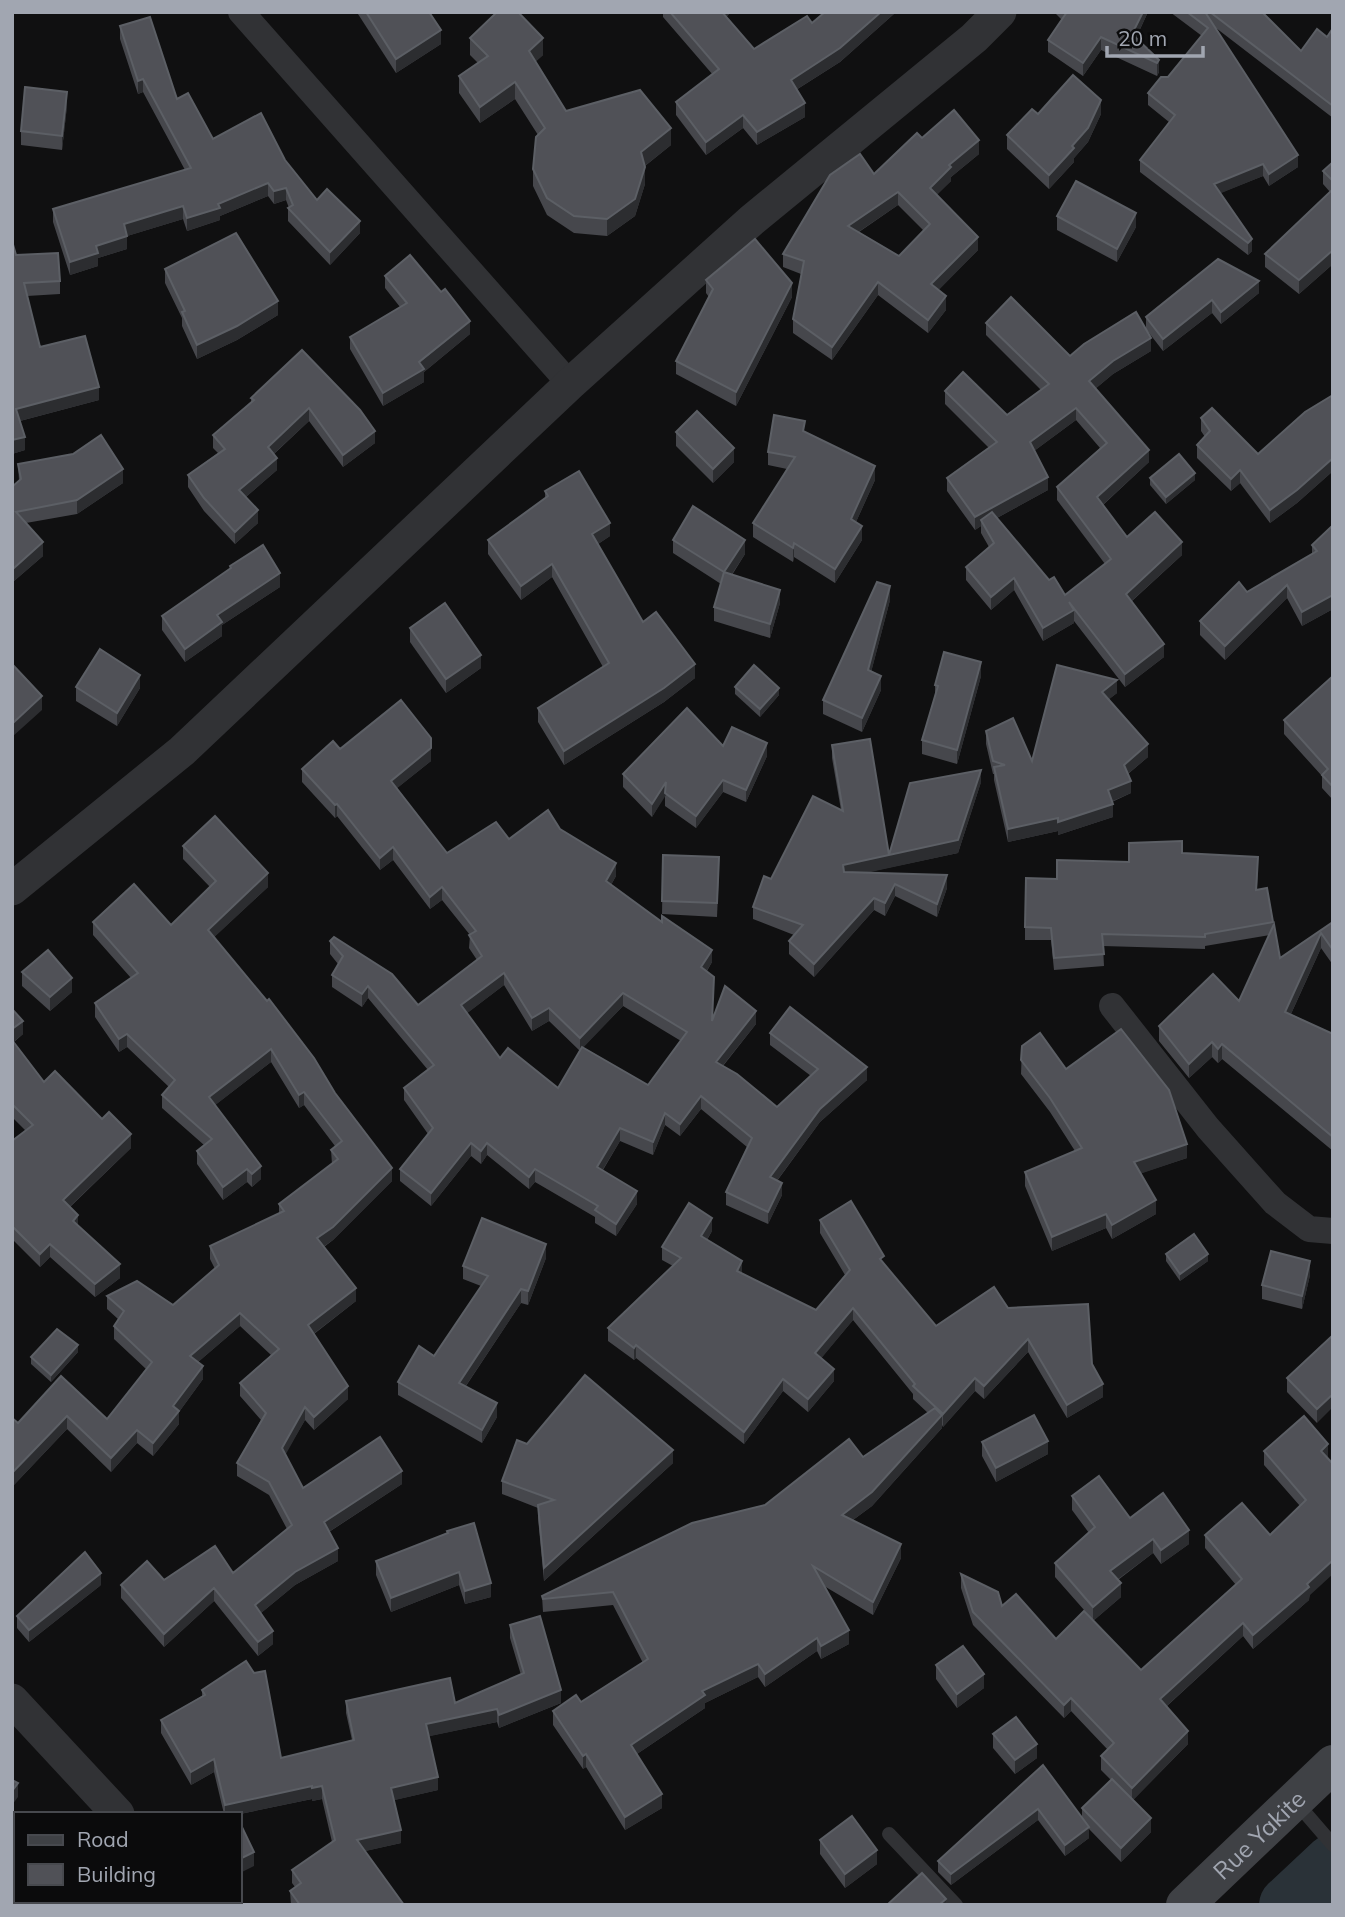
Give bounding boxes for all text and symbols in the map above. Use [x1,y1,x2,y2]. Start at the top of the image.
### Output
scale bar [1107,14,1203,58]
text: 20 m [1118,25,1167,51]
street label: Rue Yakite [1206,1784,1311,1886]
legend [14,1812,242,1903]
text: Road [77,1826,128,1852]
text: Building [77,1861,156,1887]

